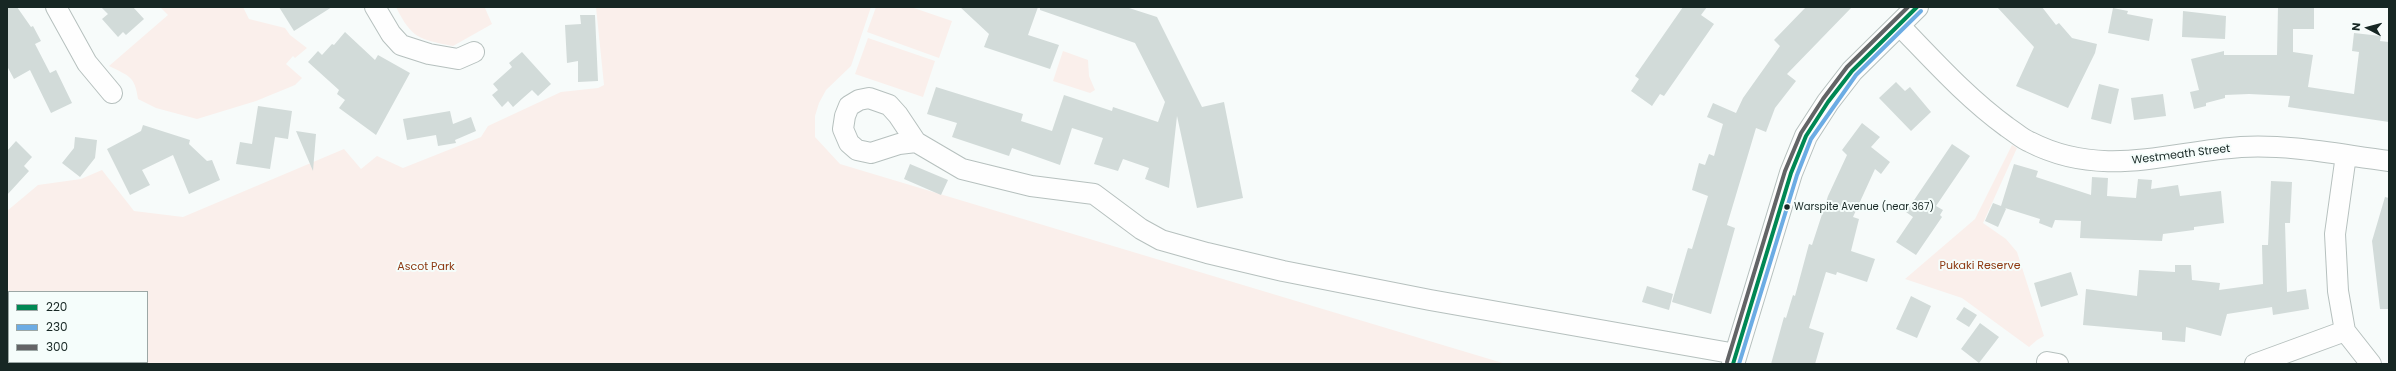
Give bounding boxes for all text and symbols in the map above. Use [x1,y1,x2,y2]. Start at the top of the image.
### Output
north arrow [2348,8,2388,48]
text: N [2348,22,2364,32]
street label: Westmeath Street [2131,142,2231,168]
place label: Warspite Avenue (near 367) [1794,201,1934,213]
marker: Warspite Avenue (near 367) [1782,202,1792,212]
park label: Pukaki Reserve [1940,259,2020,273]
park label: Ascot Park [397,260,455,274]
legend [8,291,148,363]
text: 220 [46,298,67,315]
text: 230 [46,318,68,335]
text: 300 [46,338,68,355]

